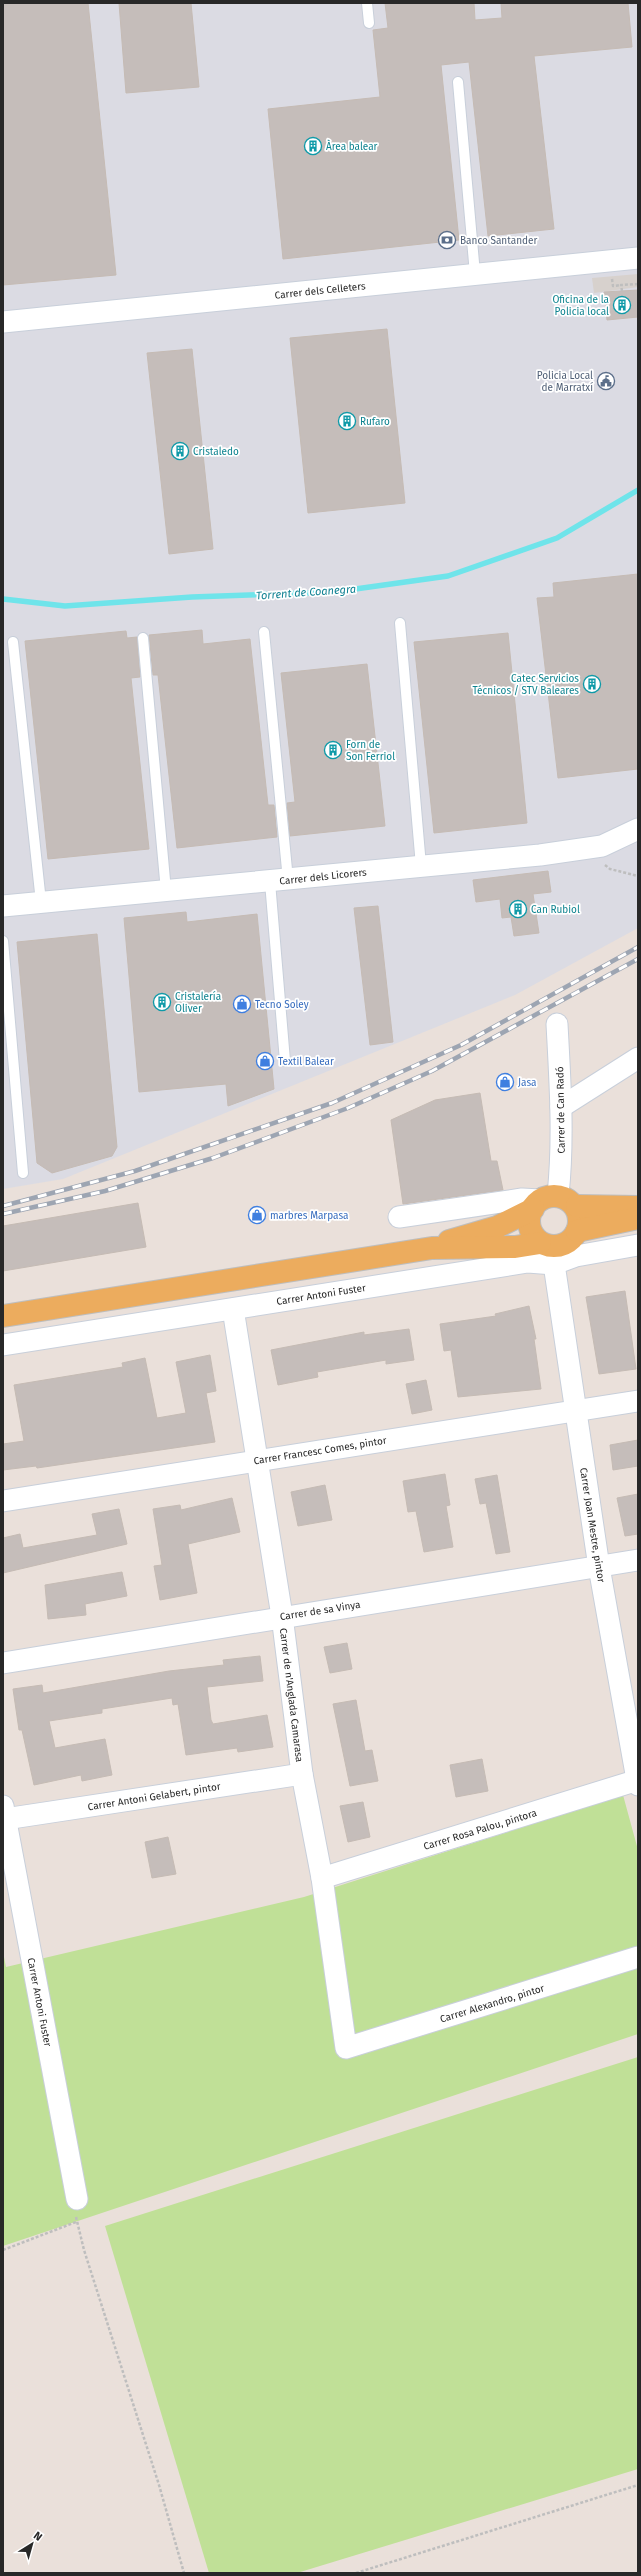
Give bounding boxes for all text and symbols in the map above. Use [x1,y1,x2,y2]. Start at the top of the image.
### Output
building icon: Àrea balear [303,136,323,156]
place label: Àrea balear [326,139,378,153]
bank icon: Banco Santander [437,230,457,250]
place label: Banco Santander [460,235,537,247]
street label: Carrer dels Celleters [274,280,367,302]
place label: Oficina de la Policia local [552,294,609,318]
building icon: Oficina de la Policia local [612,295,632,315]
place label: Policia Local de Marratxí [537,370,593,394]
public building icon: Policia Local de Marratxí [596,371,616,391]
building icon: Rufaro [337,411,357,431]
place label: Rufaro [360,416,390,428]
building icon: Cristaledo [170,441,190,461]
place label: Cristaledo [193,446,239,458]
water label: Torrent de Coanegra [256,583,356,602]
place label: Catec Servicios Técnicos / STV Baleares [473,673,579,697]
building icon: Catec Servicios Técnicos / STV Baleares [582,674,602,694]
place label: Forn de Son Ferriol [346,739,395,763]
building icon: Forn de Son Ferriol [323,740,343,760]
street label: Carrer dels Licorers [279,866,368,888]
building icon: Can Rubiol [508,899,528,919]
place label: Can Rubiol [531,904,580,916]
place label: Cristalería Oliver [175,990,221,1015]
building icon: Cristalería Oliver [152,992,172,1012]
shop icon: Tecno Soley [232,994,252,1014]
place label: Tecno Soley [255,999,309,1011]
shop icon: Textil Balear [255,1051,275,1071]
place label: Textil Balear [278,1056,334,1068]
street label: Carrer de Can Radó [554,1066,568,1154]
shop icon: Jasa [495,1072,515,1092]
place label: Jasa [518,1077,536,1089]
shop icon: marbres Marpasa [247,1205,267,1225]
place label: marbres Marpasa [270,1210,348,1222]
street label: Carrer Antoni Fuster [276,1282,367,1308]
street label: Carrer Francesc Comes, pintor [253,1435,388,1467]
street label: Carrer Joan Mestre, pintor [577,1467,607,1584]
street label: Carrer de sa Vinya [279,1599,361,1623]
street label: Carrer de n'Anglada Camarasa [277,1627,305,1763]
street label: Carrer Antoni Gelabert, pintor [87,1781,222,1813]
street label: Carrer Rosa Palou, pintora [422,1807,538,1853]
street label: Carrer Antoni Fuster [25,1957,54,2048]
street label: Carrer Alexandro, pintor [439,1982,546,2026]
north arrow [12,2524,52,2564]
text: N [31,2529,45,2544]

